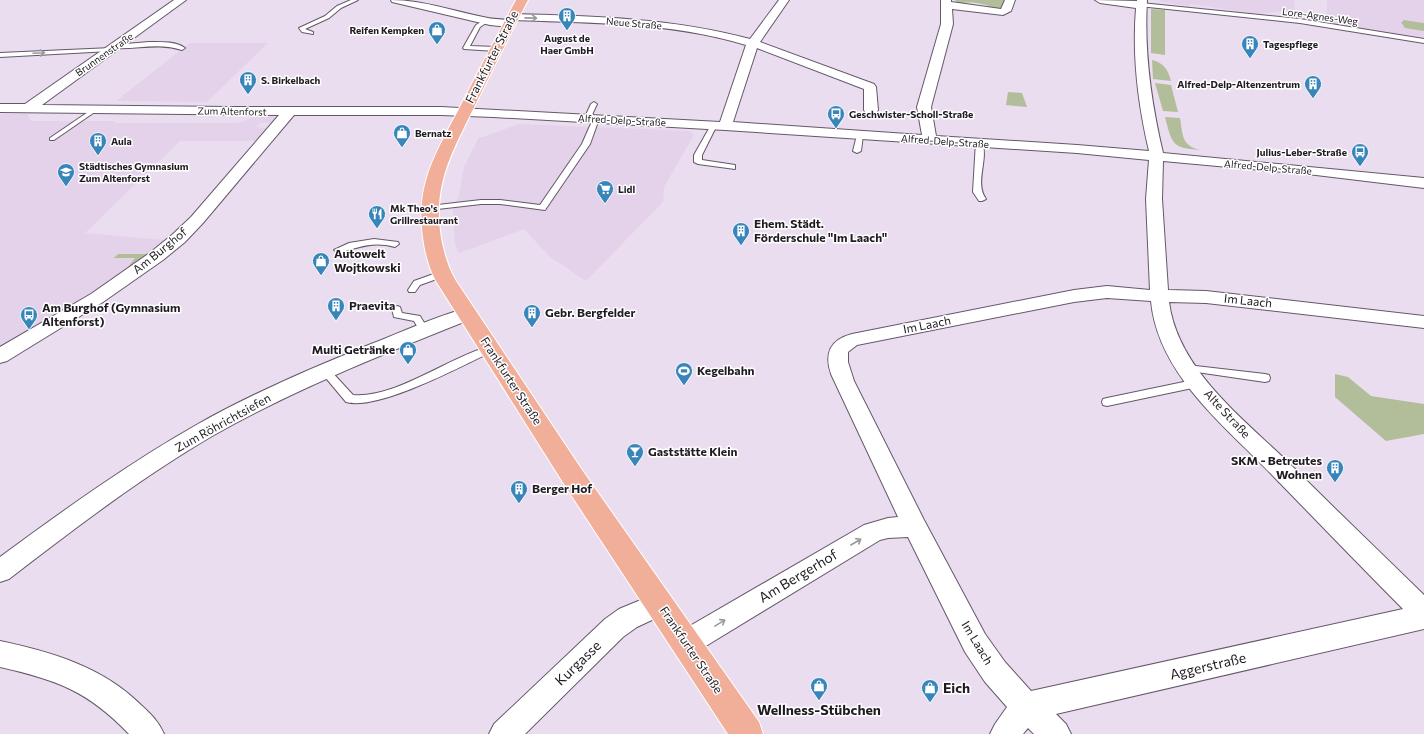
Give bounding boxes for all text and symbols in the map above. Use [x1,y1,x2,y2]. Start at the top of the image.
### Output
street label: Lore-Agnes-Weg [1281,5,1359,27]
building icon: August de Haer GmbH [557,6,577,31]
street label: Frankfurter Straße [462,8,520,105]
one-way arrow [524,14,537,22]
street label: Neue Straße [606,15,662,31]
shop icon: Reifen Kempken [427,20,447,45]
place label: Reifen Kempken [350,24,424,36]
street label: Brunnenstraße [73,30,135,78]
place label: August de Haer GmbH [540,32,594,56]
building icon: Tagespflege [1240,34,1260,59]
place label: Tagespflege [1263,38,1318,50]
one-way arrow [32,49,45,57]
building icon: S. Birkelbach [238,70,258,95]
place label: S. Birkelbach [261,74,321,86]
building icon: Alfred-Delp-Altenzentrum [1303,74,1323,99]
place label: Alfred-Delp-Altenzentrum [1177,78,1300,90]
street label: Zum Altenforst [197,104,267,118]
bus stop icon: Geschwister-Scholl-Straße [826,104,846,129]
place label: Geschwister-Scholl-Straße [849,108,973,120]
street label: Alfred-Delp-Straße [578,112,666,128]
shop icon: Bernatz [392,123,412,148]
place label: Bernatz [415,127,451,139]
building icon: Aula [88,131,108,156]
street label: Alfred-Delp-Straße [901,132,989,150]
place label: Aula [111,135,132,147]
bus stop icon: Julius-Leber-Straße [1350,142,1370,167]
place label: Julius-Leber-Straße [1257,146,1347,158]
street label: Alfred-Delp-Straße [1224,157,1312,177]
place label: Städtisches Gymnasium Zum Altenforst [79,160,189,184]
school or university icon: Städtisches Gymnasium Zum Altenforst [56,162,76,187]
supermarket icon: Lidl [595,179,615,204]
place label: Lidl [618,183,635,195]
place label: Mk Theo's Grillrestaurant [390,202,458,226]
restaurant icon: Mk Theo's Grillrestaurant [367,204,387,229]
place label: Ehem. Städt. Förderschule "Im Laach" [754,216,887,244]
building icon: Ehem. Städt. Förderschule "Im Laach" [731,221,751,246]
street label: Am Burghof [130,224,189,276]
place label: Autowelt Wojtkowski [334,246,401,274]
shop icon: Autowelt Wojtkowski [311,251,331,276]
street label: Im Laach [1223,291,1273,309]
building icon: Praevita [326,296,346,321]
place label: Praevita [349,298,395,312]
place label: Am Burghof (Gymnasium Altenforst) [42,300,180,328]
building icon: Gebr. Bergfelder [522,303,542,328]
bus stop icon: Am Burghof (Gymnasium Altenforst) [19,305,39,330]
place label: Gebr. Bergfelder [545,305,635,319]
street label: Im Laach [902,313,952,336]
street label: Frankfurter Straße [478,334,545,427]
shop icon: Multi Getränke [398,340,418,365]
place label: Multi Getränke [312,342,395,356]
sports icon: Kegelbahn [674,361,694,386]
place label: Kegelbahn [697,363,755,377]
street label: Alte Straße [1202,386,1254,440]
street label: Zum Röhrichtsiefen [172,390,273,454]
bar icon: Gaststätte Klein [625,442,645,467]
place label: Gaststätte Klein [648,444,738,458]
place label: SKM - Betreutes Wohnen [1231,453,1322,481]
building icon: SKM - Betreutes Wohnen [1325,458,1345,483]
building icon: Berger Hof [509,479,529,504]
place label: Berger Hof [532,481,592,495]
one-way arrow [850,537,862,545]
street label: Am Bergerhof [755,545,841,606]
street label: Frankfurter Straße [658,603,726,696]
one-way arrow [714,618,726,626]
street label: Im Laach [959,618,996,667]
street label: Kurgasse [551,637,604,689]
street label: Aggerstraße [1168,648,1248,683]
shop icon: Wellness-Stübchen [809,676,829,701]
shop icon: Eich [920,678,940,703]
place label: Eich [943,679,970,696]
place label: Wellness-Stübchen [757,701,881,718]

